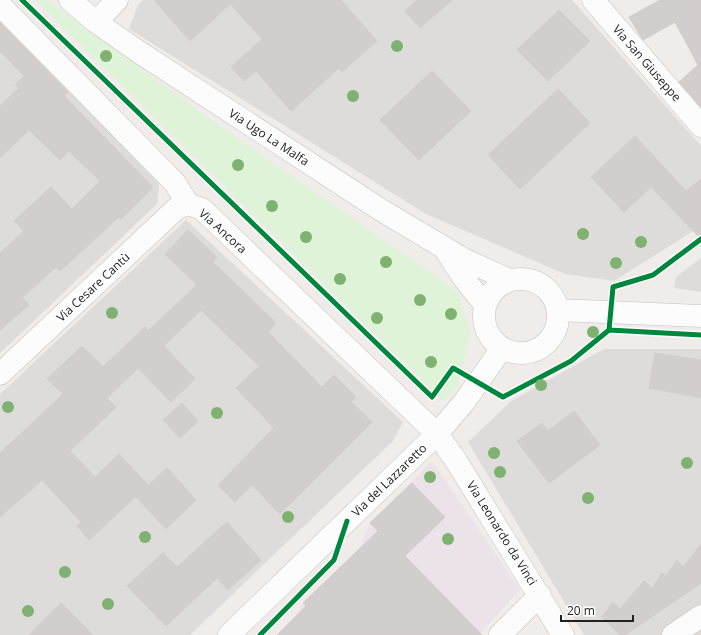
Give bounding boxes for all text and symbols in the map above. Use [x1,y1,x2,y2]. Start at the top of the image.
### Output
street label: Via San Giuseppe [609,21,685,105]
street label: Via Ugo La Malfa [225,105,313,169]
street label: Via Ancora [195,205,251,257]
street label: Via Cesare Cantù [53,249,133,325]
street label: Via del Lazzaretto [348,440,430,520]
street label: Via Leonardo da Vinci [463,478,541,588]
scale bar [561,597,633,623]
text: 20 m [567,602,595,619]

